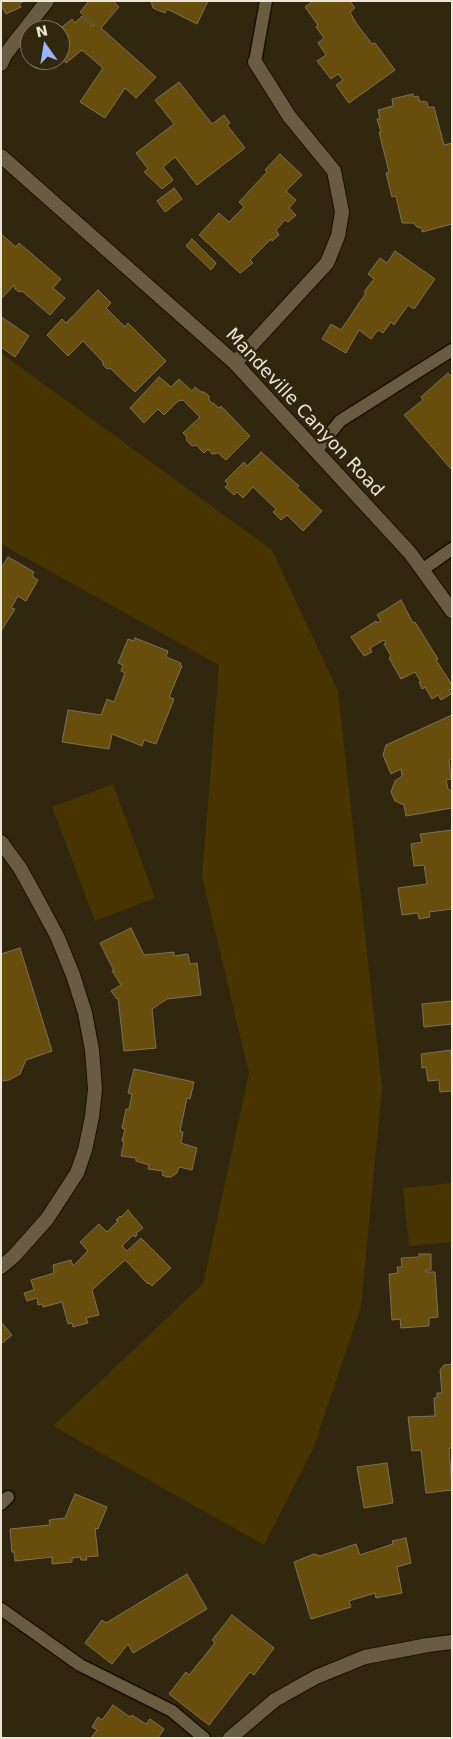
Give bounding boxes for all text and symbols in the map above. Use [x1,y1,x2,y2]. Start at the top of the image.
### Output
north arrow [20,20,70,70]
text: N [34,22,49,40]
street label: Mandeville Canyon Road [220,324,388,502]

